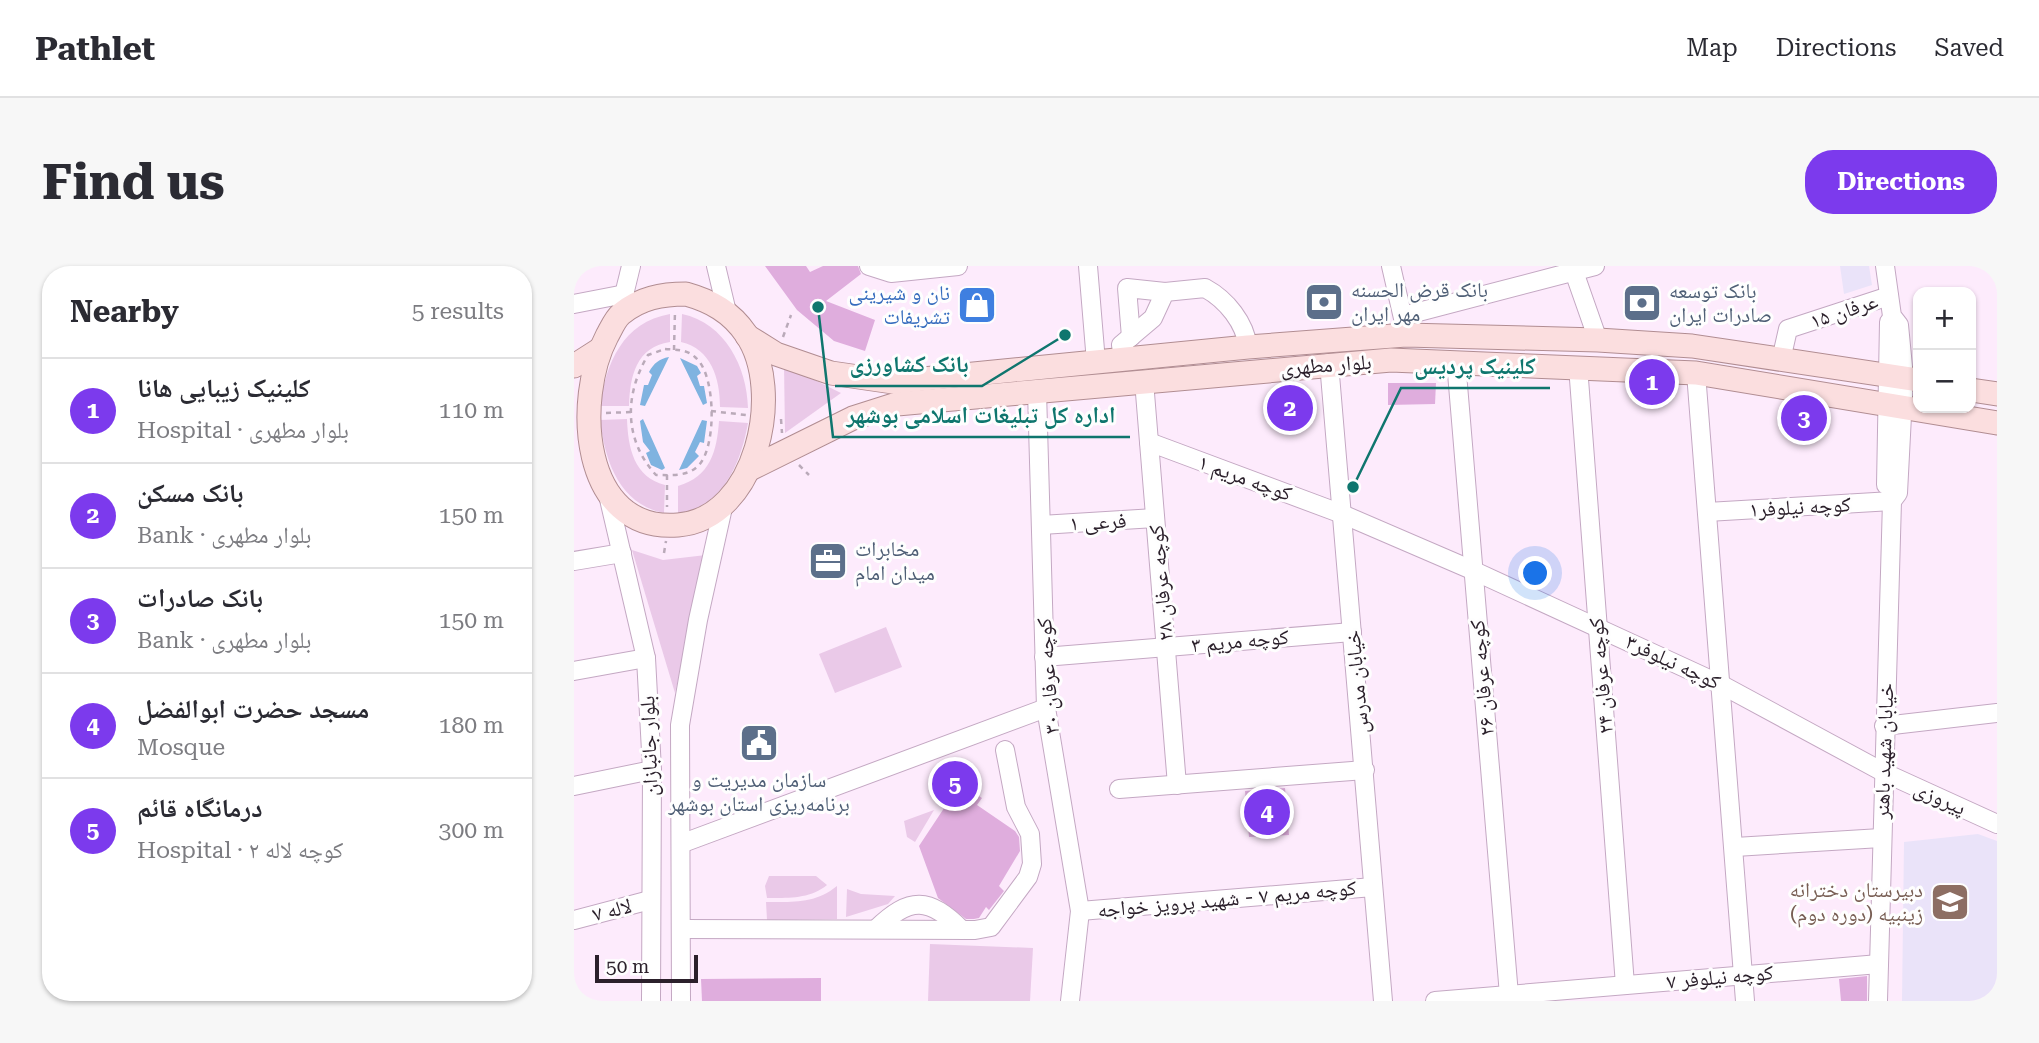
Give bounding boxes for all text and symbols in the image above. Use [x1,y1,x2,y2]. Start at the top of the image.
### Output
text: Pathlet [35,29,155,68]
text: Map [1686,34,1738,62]
text: Directions [1776,34,1896,62]
text: Saved [1934,34,2004,62]
button: Directions [1805,150,1997,214]
text: Find us [42,154,225,211]
place label: بانک قرض الحسنه مهر ایران [1351,278,1488,326]
place label: بانک توسعه صادرات ایران [1669,279,1772,327]
place label: نان و شیرینی تشریفات [849,281,950,329]
bank icon: بانک قرض الحسنه مهر ایران [1303,281,1345,323]
bank icon: بانک توسعه صادرات ایران [1621,282,1663,324]
shop icon: نان و شیرینی تشریفات [956,284,998,326]
map controls [1913,287,1976,413]
button: + [1913,287,1976,350]
street label: عرفان ۱۵ [1807,289,1881,333]
text: Nearby [70,294,179,329]
text: 5 results [412,298,504,325]
callout: بانک کشاورزی [835,342,982,386]
callout: کلینیک پردیس [1401,344,1550,388]
street label: بلوار مطهری [1280,350,1372,380]
button: − [1913,350,1976,413]
text: بانک کشاورزی [849,351,969,378]
text: کلینیک پردیس [1414,353,1536,380]
pin: 1 [1629,356,1675,408]
text: کلینیک زیبایی هانا [137,373,311,403]
pin: 2 [1267,382,1313,434]
pin: 3 [1781,392,1827,444]
callout: اداره کل تبلیغات اسلامی بوشهر [833,393,1130,437]
text: 1 [87,397,99,424]
text: 110 m [439,397,504,424]
text: اداره کل تبلیغات اسلامی بوشهر [846,402,1115,429]
text: Hospital · بلوار مطهری [137,417,349,444]
street label: کوچه مریم ۱ [1194,450,1295,508]
text: بانک مسکن [137,478,243,508]
street label: کوچه نیلوفر۱ [1749,492,1852,522]
text: 2 [87,502,99,529]
text: 150 m [439,502,504,529]
street label: فرعی ۱ [1069,509,1127,536]
text: Bank · بلوار مطهری [137,522,311,549]
street label: کوچه عرفان ۲۸ [1144,524,1178,642]
place label: مخابرات میدان امام [855,537,935,587]
office icon: مخابرات میدان امام [807,540,849,582]
your location [1518,556,1552,590]
text: بانک صادرات [137,583,263,613]
text: 3 [87,607,99,634]
text: 150 m [439,607,504,634]
street label: کوچه عرفان ۳۰ [1032,617,1064,735]
street label: کوچه عرفان ۲۴ [1584,617,1618,735]
street label: کوچه عرفان ۲۶ [1465,619,1499,737]
street label: کوچه مریم ۳ [1190,625,1290,659]
text: Bank · بلوار مطهری [137,627,311,654]
street label: خیابان مدرس [1341,629,1374,735]
street label: کوچه نیلوفر۳ [1622,630,1724,694]
street label: خیابان شهید باهنر [1870,683,1898,820]
text: مسجد حضرت ابوالفضل [137,694,369,724]
street label: بلوار جانبازان [635,695,663,797]
text: 4 [87,712,99,739]
text: 180 m [439,712,504,739]
public building icon: سازمان مدیریت و برنامه‌ریزی استان بوشهر [738,722,780,764]
text: Mosque [137,734,225,761]
pin: 5 [932,758,978,810]
place label: سازمان مدیریت و برنامه‌ریزی استان بوشهر [667,768,850,816]
street label: پیروزی [1910,776,1970,820]
pin: 4 [1244,786,1290,838]
text: درمانگاه قائم [137,793,262,823]
text: 5 [87,817,99,844]
text: 300 m [439,817,504,844]
text: Hospital · کوچه لاله ۲ [137,837,343,864]
street label: کوچه مریم ۷ - شهید پرویز خواجه [1097,876,1358,924]
place label: دبیرستان دخترانه زینبیه (دوره دوم) [1790,878,1923,928]
school or university icon: دبیرستان دخترانه زینبیه (دوره دوم) [1929,881,1971,923]
street label: لاله ۷ [590,894,634,926]
scale bar [595,952,698,984]
text: 50 m [606,955,649,978]
street label: کوچه نیلوفر ۷ [1666,960,1775,994]

